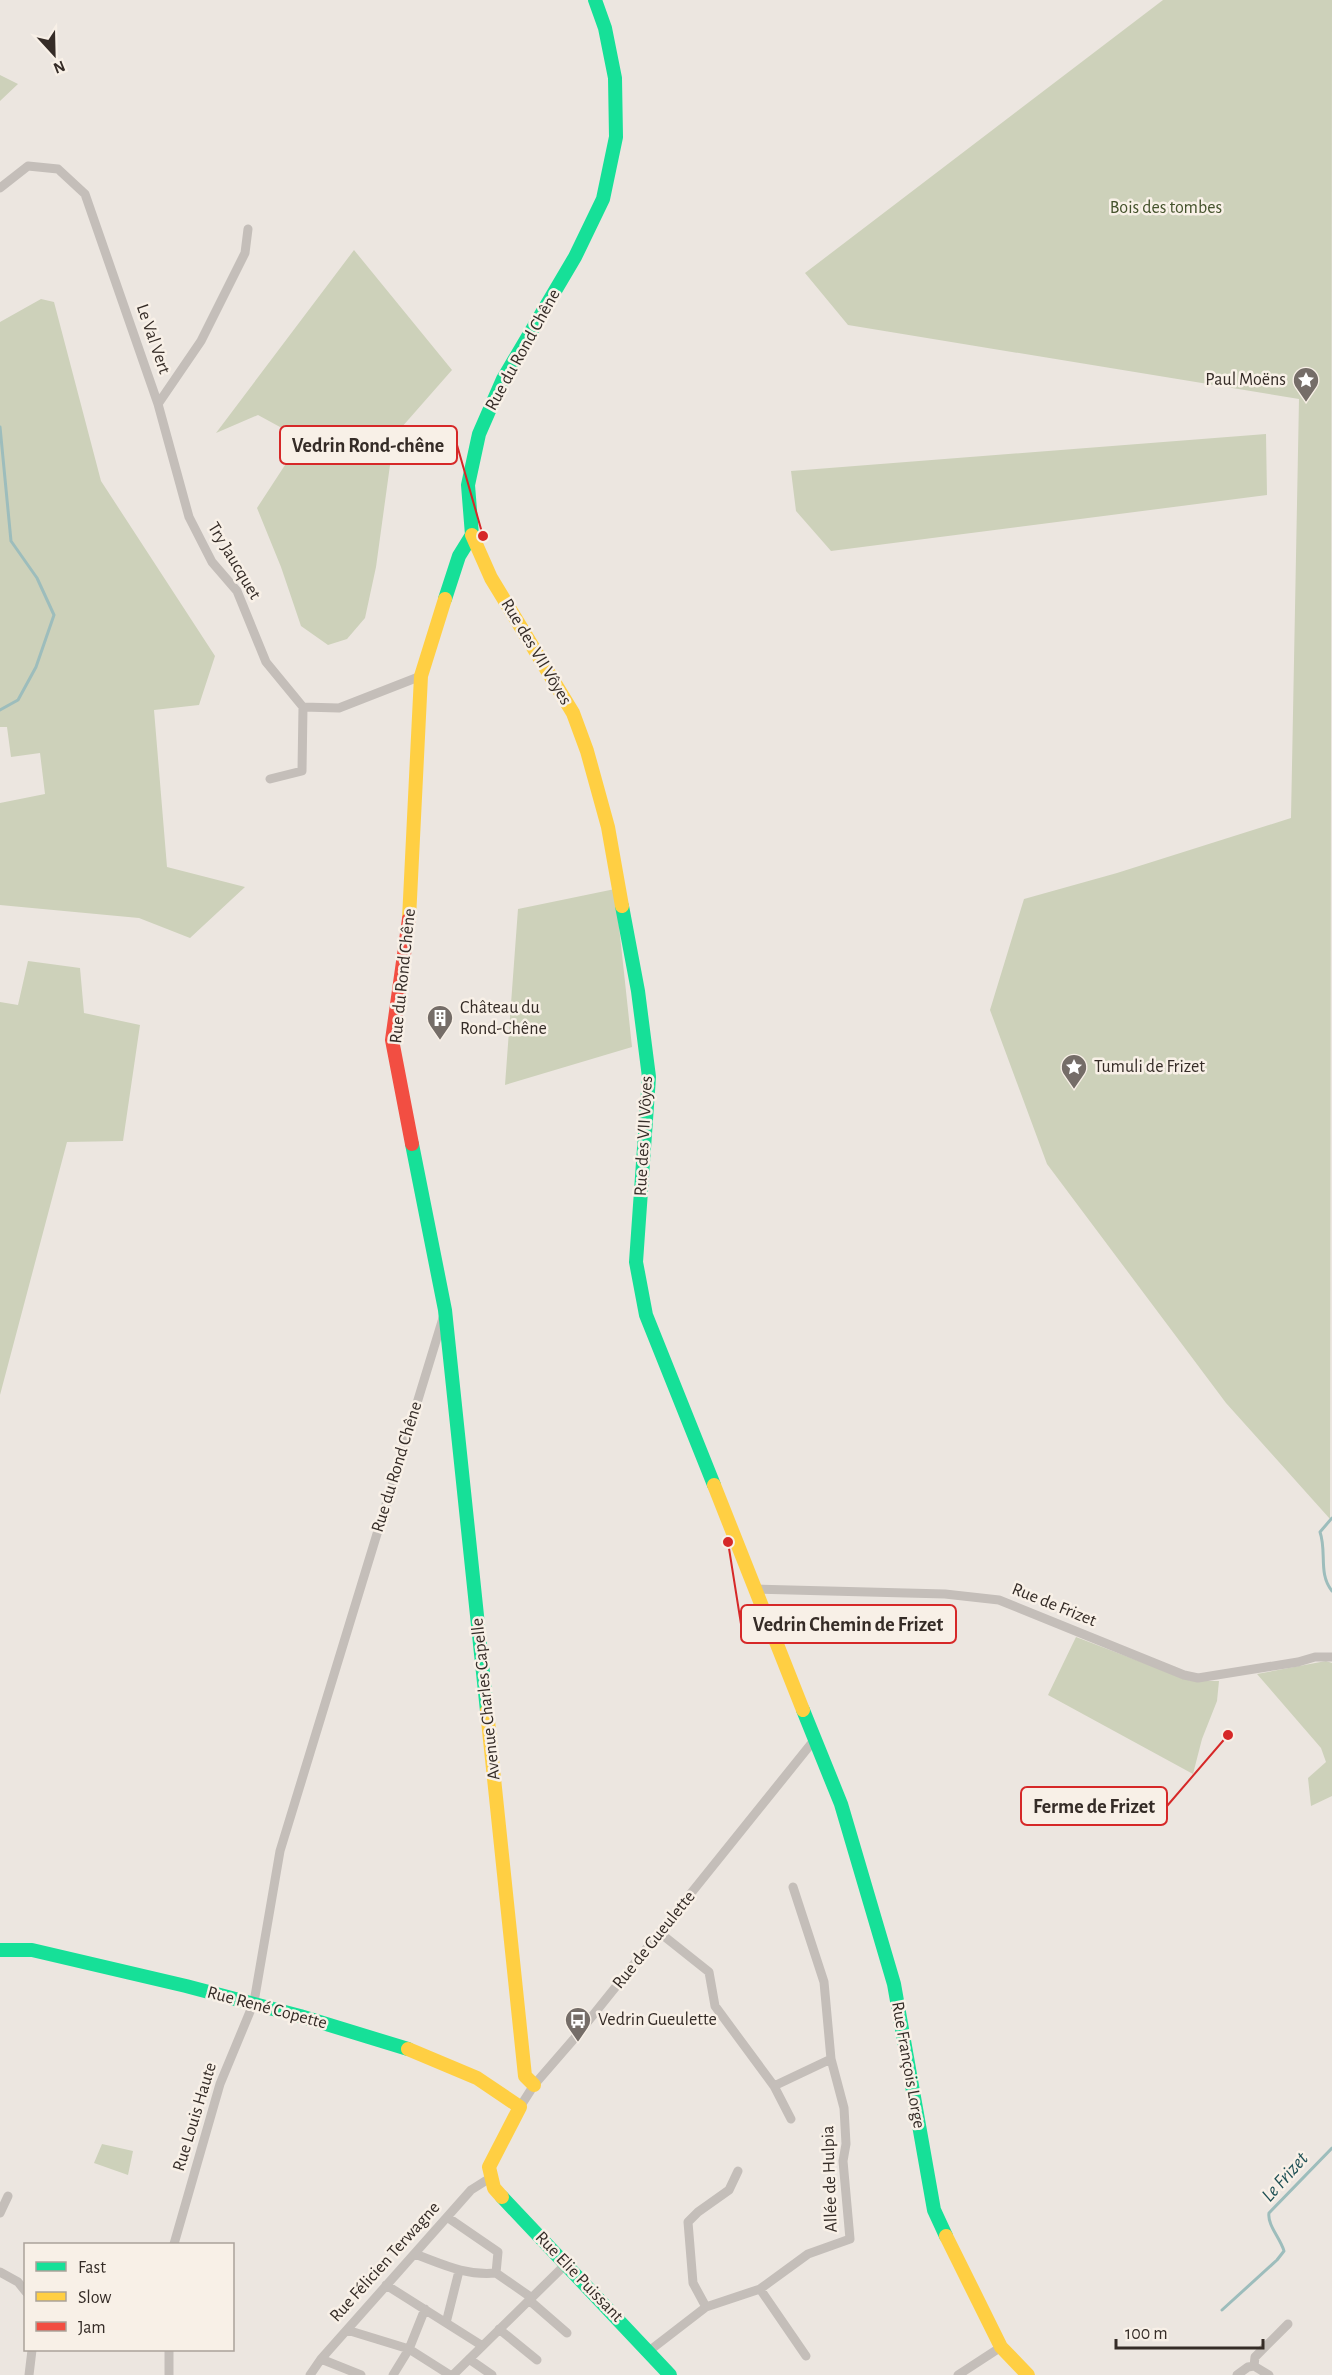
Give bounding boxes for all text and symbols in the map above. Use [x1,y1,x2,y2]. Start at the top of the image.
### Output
north arrow [24,24,84,84]
text: N [51,57,67,76]
park label: Bois des tombes [1110,199,1222,217]
street label: Rue du Rond Chêne [482,286,564,414]
street label: Le Val Vert [133,302,173,377]
place icon: Paul Moëns [1291,365,1321,403]
place label: Paul Moëns [1205,371,1286,389]
callout: Vedrin Rond-chêne [280,426,457,464]
text: Vedrin Rond-chêne [292,436,444,456]
street label: Try Jaucquet [204,519,264,603]
street label: Rue des VII Vôyes [497,596,575,708]
street label: Rue du Rond Chêne [387,908,419,1044]
place label: Château du Rond-Chêne [460,999,547,1038]
building icon: Château du Rond-Chêne [425,1003,455,1041]
place icon: Tumuli de Frizet [1059,1052,1089,1090]
place label: Tumuli de Frizet [1094,1058,1205,1076]
street label: Rue des VII Vôyes [632,1075,656,1197]
street label: Rue du Rond Chêne [369,1399,425,1535]
street label: Rue de Frizet [1009,1580,1099,1630]
callout: Vedrin Chemin de Frizet [741,1605,956,1643]
text: Vedrin Chemin de Frizet [753,1615,943,1635]
street label: Avenue Charles Capelle [469,1617,503,1781]
callout: Ferme de Frizet [1021,1787,1167,1825]
text: Ferme de Frizet [1033,1797,1155,1817]
street label: Rue de Gueulette [609,1888,699,1992]
street label: Rue René Copette [205,1983,329,2033]
street label: Rue François Lorge [888,2000,928,2130]
bus stop icon: Vedrin Gueulette [563,2005,593,2043]
place label: Vedrin Gueulette [598,2011,717,2029]
street label: Rue Louis Haute [170,2061,220,2173]
street label: Allée de Hulpia [819,2125,841,2233]
water label: Le Frizet [1258,2148,1313,2206]
street label: Rue Félicien Terwagne [327,2199,443,2325]
street label: Rue Elie Puissant [532,2228,627,2326]
legend [24,2243,234,2351]
text: Fast [78,2259,106,2277]
text: Slow [78,2289,111,2307]
scale bar [1116,2312,1263,2350]
text: Jam [78,2319,106,2337]
text: 100 m [1125,2325,1168,2343]

